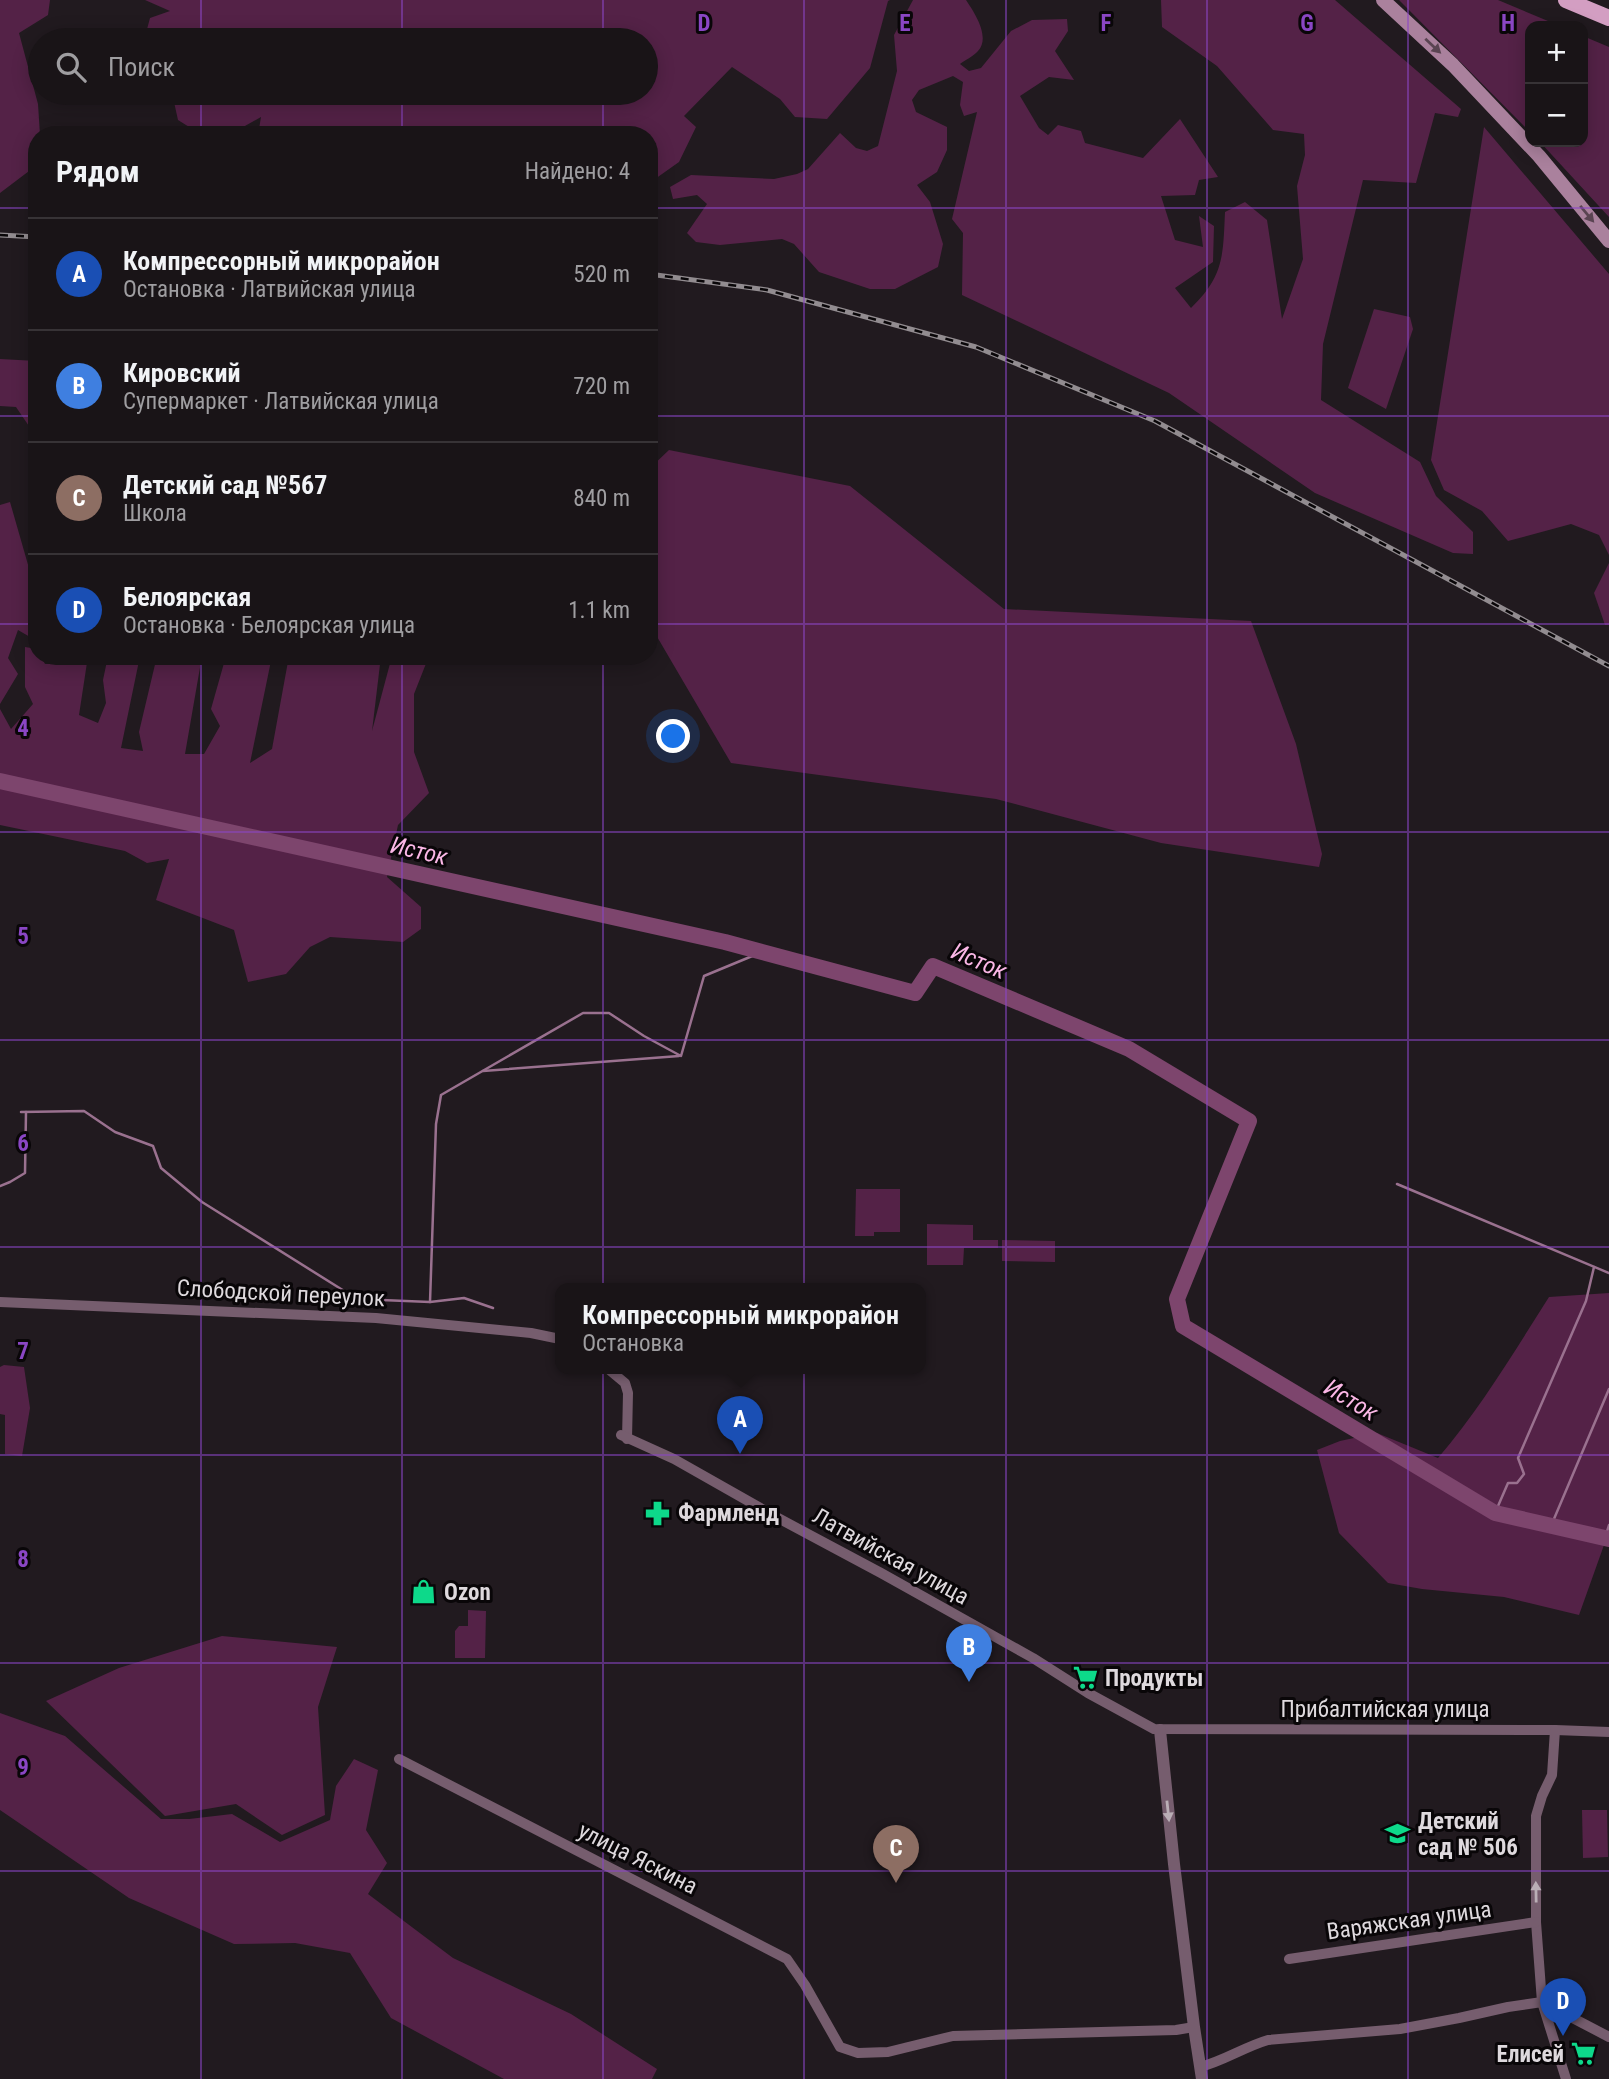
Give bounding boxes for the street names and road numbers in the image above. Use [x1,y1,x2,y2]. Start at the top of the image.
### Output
street label: Слободской переулок [176,1275,386,1312]
street label: Латвийская улица [808,1502,974,1611]
street label: Прибалтийская улица [1280,1696,1490,1723]
street label: улица Яскина [574,1817,702,1900]
street label: Варяжская улица [1325,1896,1493,1945]

